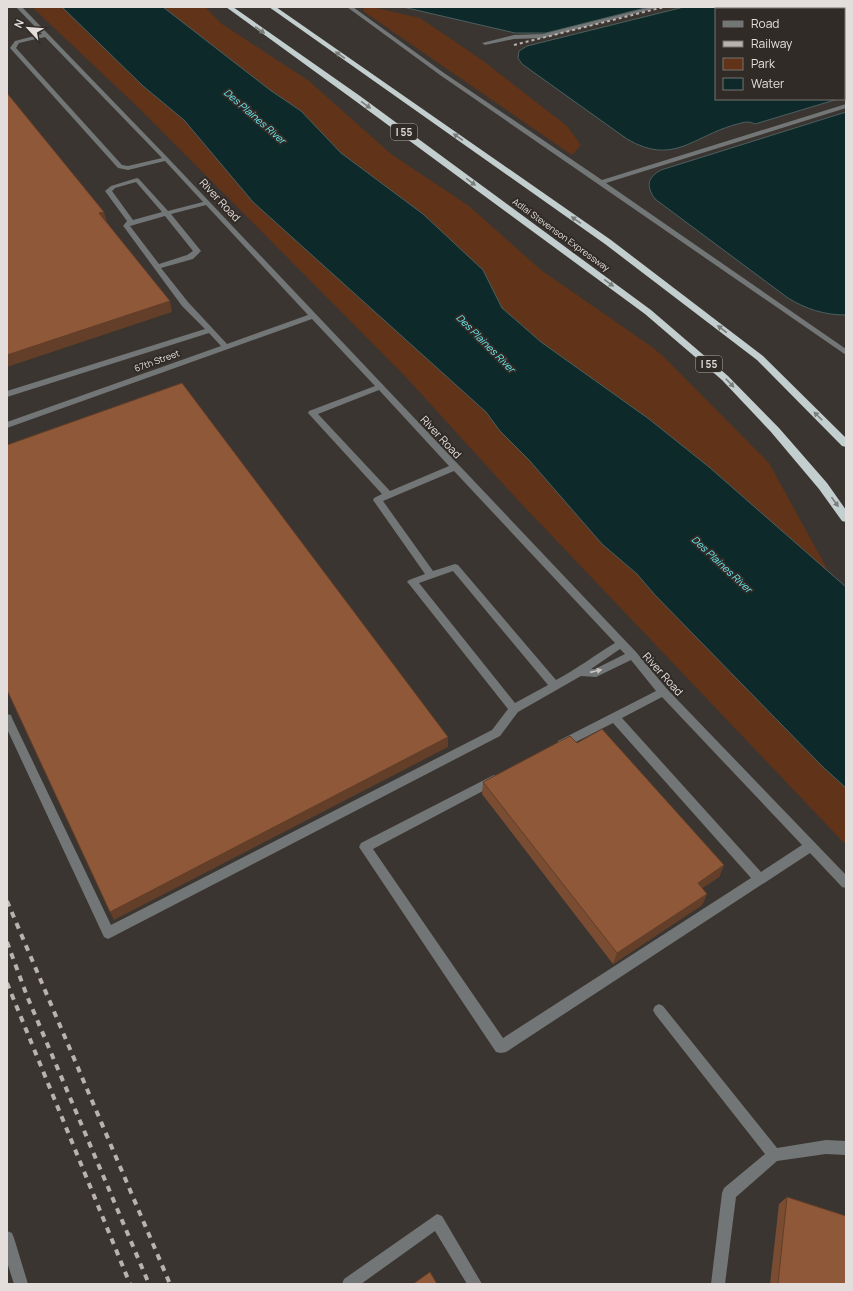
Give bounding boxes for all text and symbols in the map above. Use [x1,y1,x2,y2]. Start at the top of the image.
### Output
north arrow [8,8,48,48]
legend [715,8,845,100]
text: Road [751,15,779,32]
text: N [10,16,27,30]
one-way arrow [255,26,265,34]
text: Railway [751,35,793,52]
one-way arrow [335,51,346,59]
text: Park [751,55,776,72]
text: Water [751,75,785,92]
water label: Des Plaines River [221,85,290,148]
one-way arrow [361,101,372,109]
road number: I 55 [391,124,417,140]
one-way arrow [453,133,464,141]
street label: River Road [197,175,244,224]
one-way arrow [466,178,476,186]
street label: Adlai Stevenson Expressway [510,195,613,274]
one-way arrow [571,216,582,224]
one-way arrow [603,279,614,287]
water label: Des Plaines River [453,310,520,377]
one-way arrow [717,325,728,333]
street label: 67th Street [132,346,182,375]
road number: I 55 [696,356,722,372]
one-way arrow [726,378,735,388]
one-way arrow [814,411,823,421]
street label: River Road [418,412,465,461]
one-way arrow [831,497,839,507]
water label: Des Plaines River [689,532,756,597]
street label: River Road [640,649,687,699]
one-way arrow [590,668,603,674]

